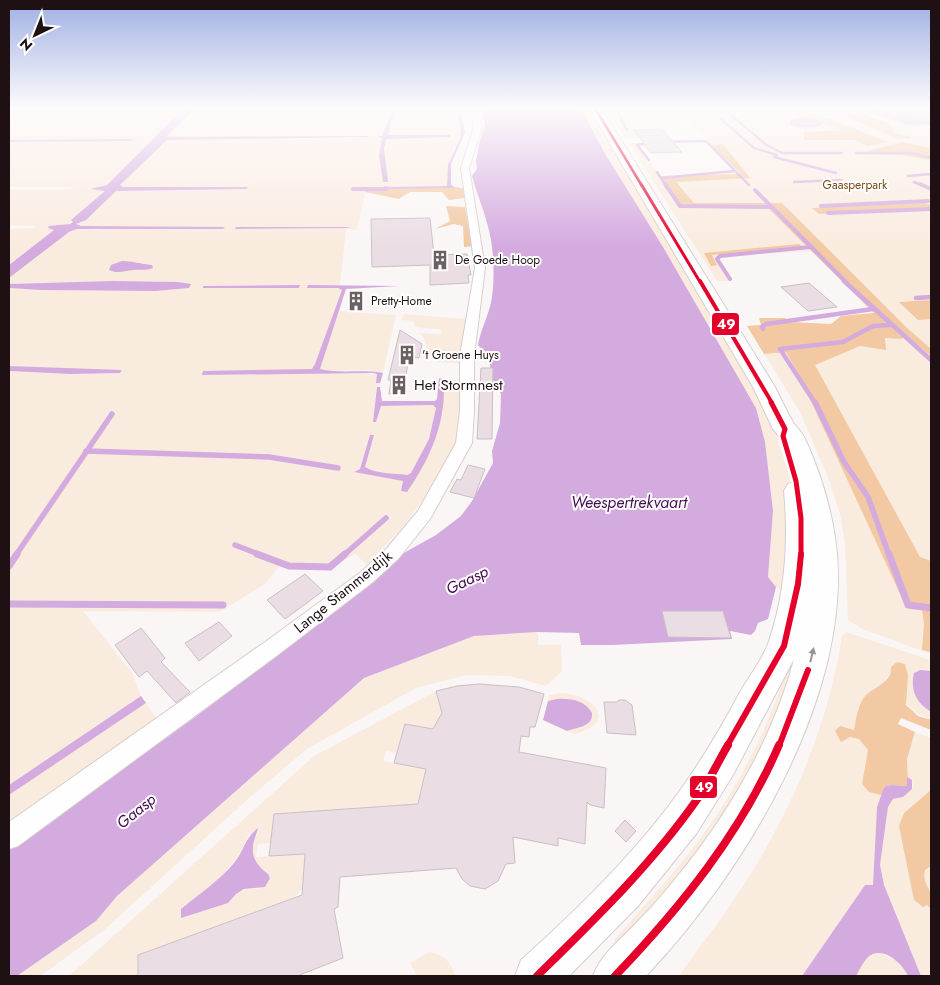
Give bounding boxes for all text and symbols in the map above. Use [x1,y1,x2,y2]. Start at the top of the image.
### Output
north arrow [10,10,60,60]
text: N [15,33,37,56]
park label: Gaasperpark [823,176,888,194]
building icon: De Goede Hoop [429,249,451,271]
place label: De Goede Hoop [455,251,540,269]
building icon: Pretty-Home [345,290,367,312]
place label: Pretty-Home [371,292,432,310]
line badge: 49 [711,312,740,336]
text: 49 [716,314,736,334]
building icon: 't Groene Huys [396,344,418,366]
place label: 't Groene Huys [422,346,499,364]
building icon: Het Stormnest [388,374,410,396]
place label: Het Stormnest [414,374,503,396]
water label: Weespertrekvaart [571,491,688,514]
street label: Lange Stammerdijk [289,545,397,639]
water label: Gaasp [442,560,492,600]
one-way arrow [808,648,816,663]
line badge: 49 [689,775,718,799]
text: 49 [694,777,714,797]
water label: Gaasp [111,788,161,834]

